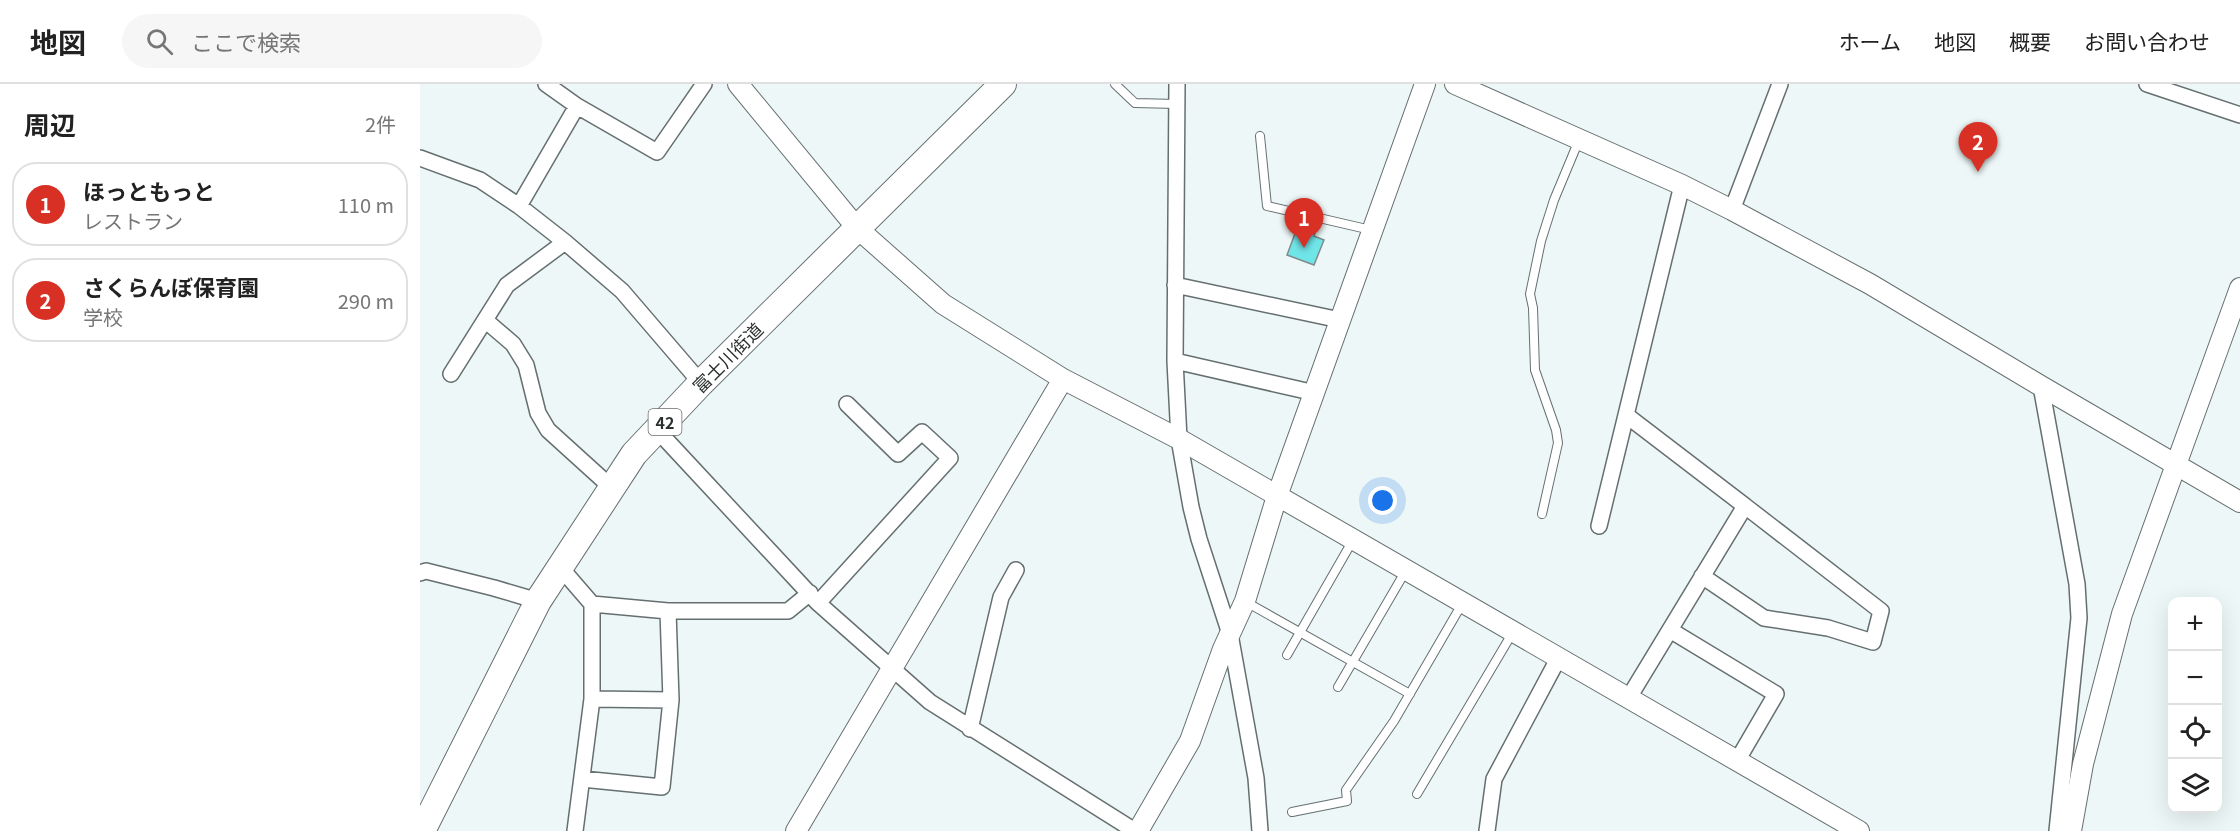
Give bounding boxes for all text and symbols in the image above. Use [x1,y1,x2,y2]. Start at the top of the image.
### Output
search box [122,14,542,68]
text: 地図 [30,21,86,61]
icon: search [143,25,176,58]
text: ここで検索 [191,25,301,57]
text: ホーム [1839,26,1901,56]
text: 地図 [1934,26,1976,56]
text: 概要 [2009,26,2051,56]
text: お問い合わせ [2084,26,2210,56]
text: 周辺 [24,105,76,142]
text: 2件 [365,109,396,138]
pin: 2 [1958,122,1998,172]
text: ほっともっと [83,174,215,206]
text: 1 [40,190,51,219]
text: 110 m [338,190,394,219]
pin: 1 [1284,198,1324,248]
text: レストラン [83,206,183,235]
text: さくらんぼ保育園 [83,270,259,302]
text: 2 [40,286,51,315]
text: 290 m [338,286,394,315]
text: 学校 [83,302,123,331]
street label: 富士川街道 [686,316,768,398]
road number: 42 [648,409,682,435]
your location [1368,486,1397,515]
map controls [2168,597,2222,813]
button: + [2168,597,2222,651]
button: − [2168,651,2222,705]
button: locate [2168,705,2222,759]
button: layers [2168,759,2222,813]

